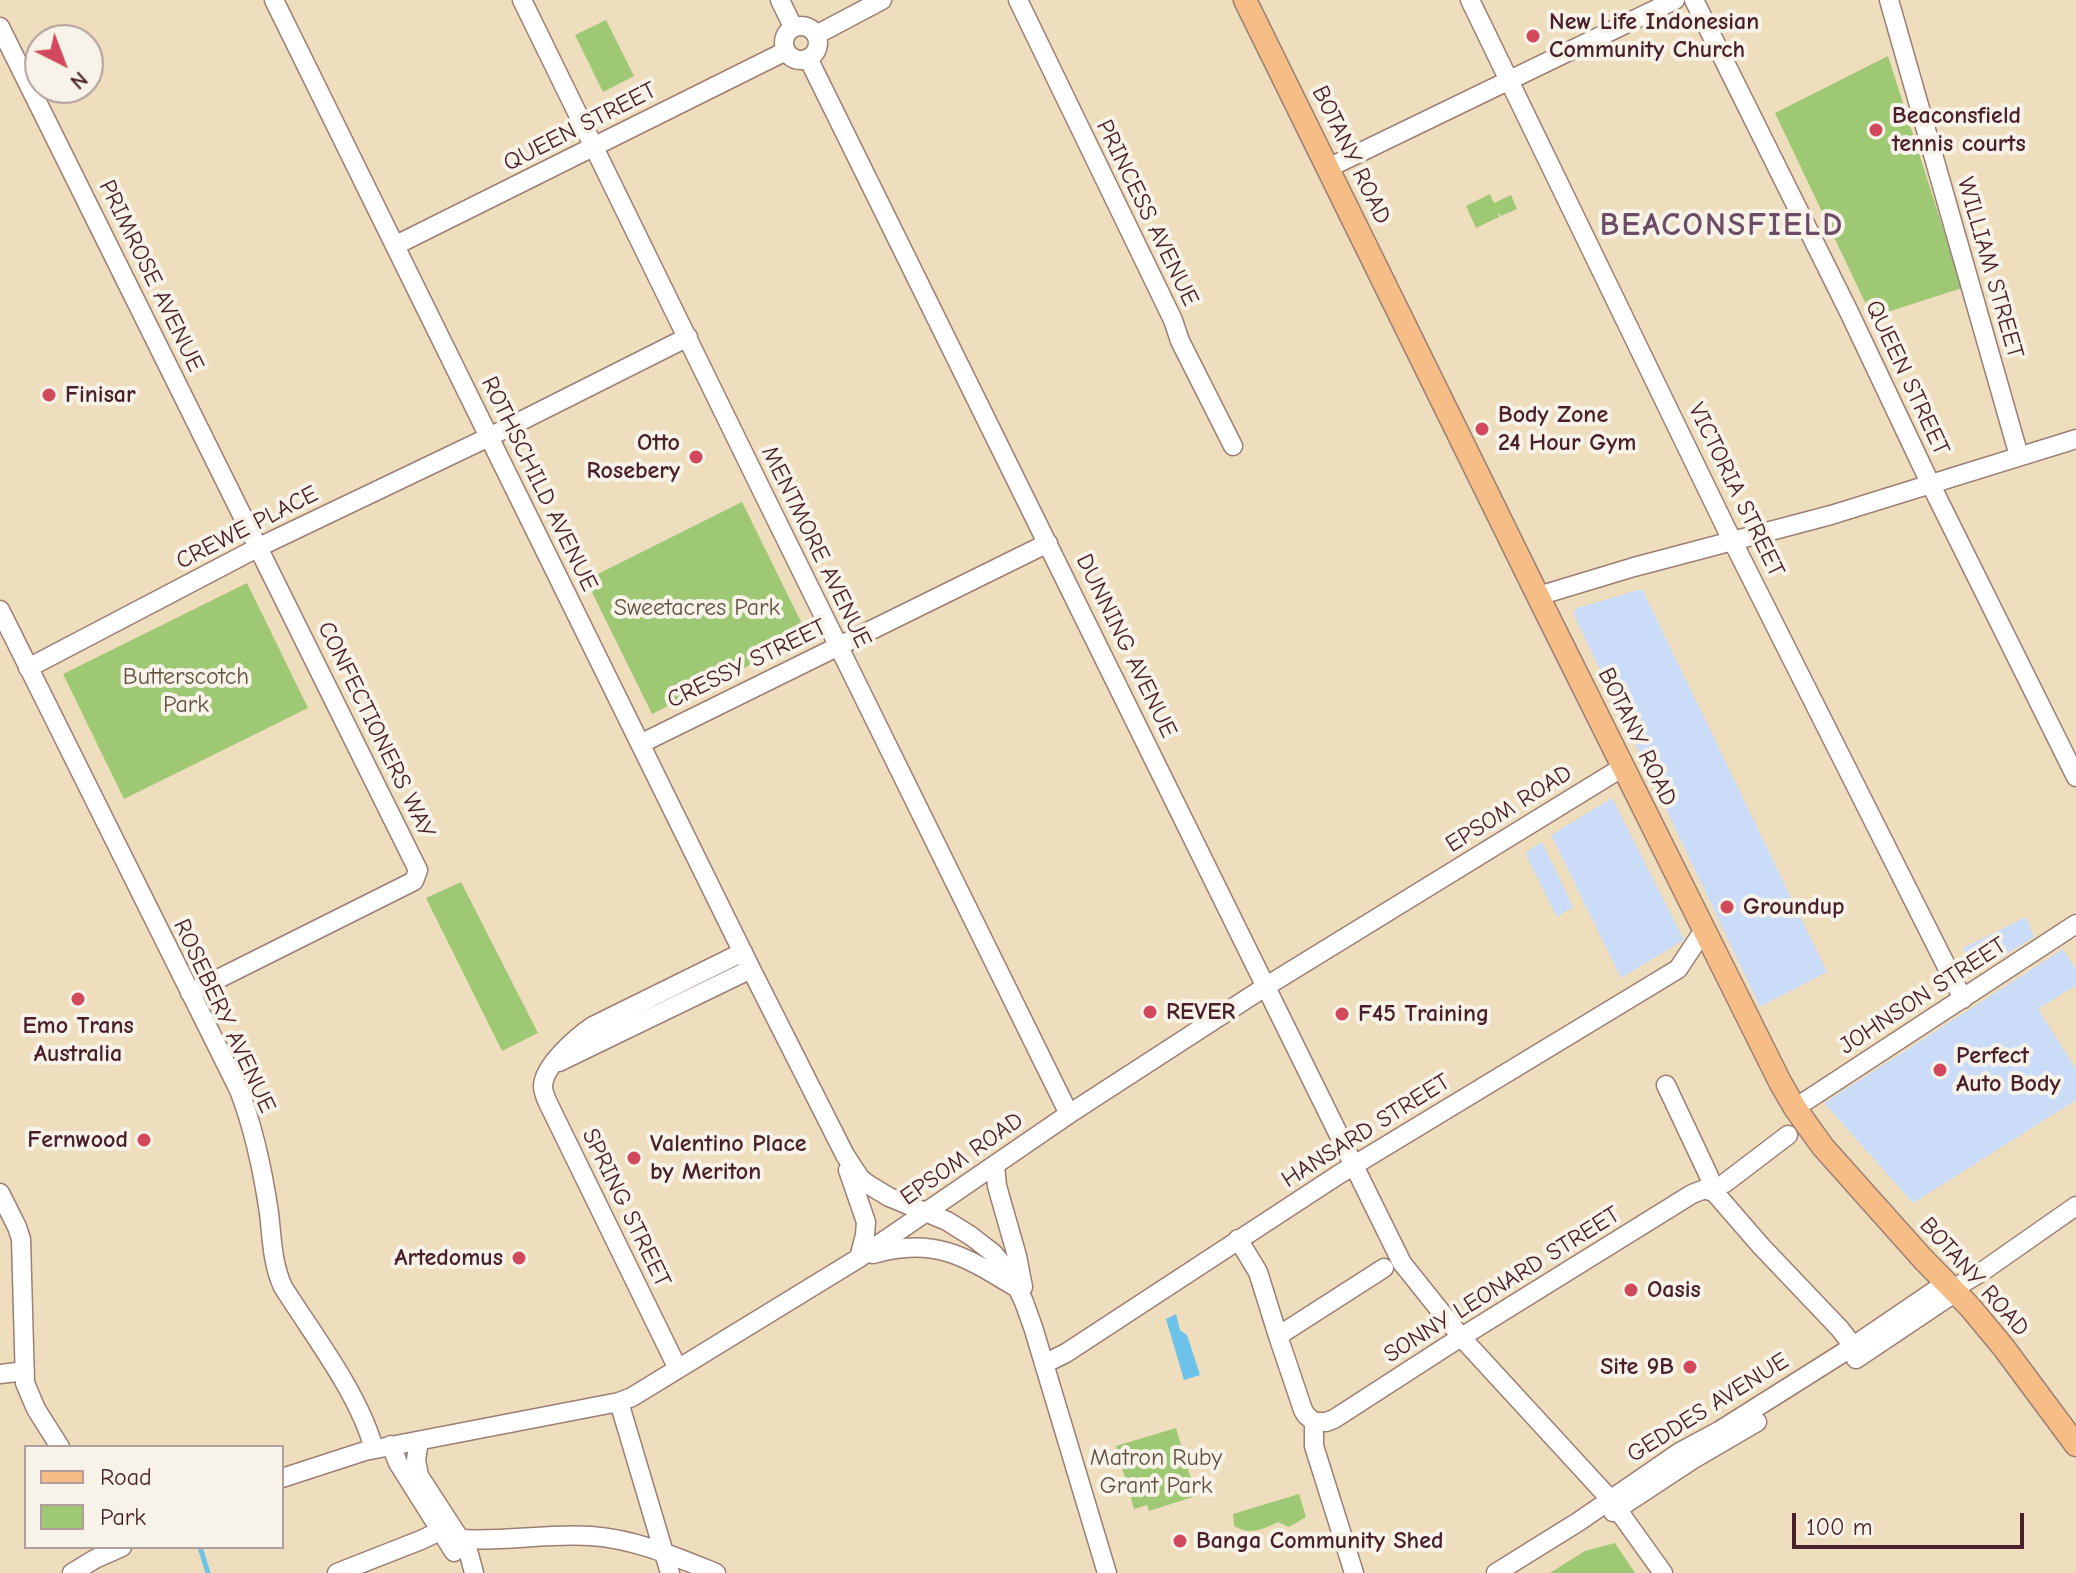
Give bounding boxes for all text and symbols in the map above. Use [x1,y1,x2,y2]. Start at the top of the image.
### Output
place label: New Life Indonesian Community Church [1549,8,1759,64]
north arrow [24,24,104,104]
marker: New Life Indonesian Community Church [1524,27,1542,45]
text: N [65,66,93,95]
street label: QUEEN STREET [499,76,661,178]
street label: BOTANY ROAD [1305,81,1397,229]
place label: Beaconsfield tennis courts [1892,102,2026,158]
street label: PRINCESS AVENUE [1089,115,1205,311]
marker: Beaconsfield tennis courts [1867,121,1885,139]
street label: WILLIAM STREET [1950,174,2030,362]
street label: PRIMROSE AVENUE [92,175,210,377]
district label: BEACONSFIELD [1600,207,1844,245]
street label: QUEEN STREET [1858,296,1956,460]
street label: ROTHSCHILD AVENUE [474,372,604,596]
place label: Finisar [65,381,136,409]
marker: Finisar [40,386,58,404]
street label: VICTORIA STREET [1681,398,1791,582]
place label: Body Zone 24 Hour Gym [1498,401,1636,457]
marker: Body Zone 24 Hour Gym [1473,420,1491,438]
place label: Otto Rosebery [587,429,680,485]
street label: MENTMORE AVENUE [755,441,877,653]
marker: Otto Rosebery [687,448,705,466]
street label: CREWE PLACE [171,480,323,576]
street label: DUNNING AVENUE [1069,549,1183,743]
park label: Sweetacres Park [614,594,780,622]
street label: CRESSY STREET [663,613,831,715]
street label: CONFECTIONERS WAY [311,617,441,843]
park label: Butterscotch Park [123,663,249,719]
street label: BOTANY ROAD [1591,663,1683,811]
street label: EPSOM ROAD [1441,759,1577,859]
place label: Groundup [1743,893,1845,921]
marker: Groundup [1718,898,1736,916]
street label: ROSEBERY AVENUE [166,915,282,1117]
street label: JOHNSON STREET [1834,931,2012,1061]
marker: Emo Trans Australia [69,990,87,1008]
place label: REVER [1166,998,1235,1026]
place label: F45 Training [1358,1000,1489,1028]
marker: REVER [1141,1003,1159,1021]
marker: F45 Training [1333,1005,1351,1023]
place label: Emo Trans Australia [22,1012,134,1068]
place label: Perfect Auto Body [1956,1042,2061,1098]
marker: Perfect Auto Body [1931,1061,1949,1079]
street label: HANSARD STREET [1276,1068,1456,1194]
street label: EPSOM ROAD [895,1106,1029,1212]
street label: SPRING STREET [575,1124,677,1292]
place label: Fernwood [27,1126,128,1154]
place label: Valentino Place by Meriton [650,1130,807,1186]
marker: Fernwood [135,1131,153,1149]
marker: Valentino Place by Meriton [625,1149,643,1167]
street label: SONNY LEONARD STREET [1379,1200,1625,1370]
street label: BOTANY ROAD [1913,1212,2035,1342]
place label: Artedomus [394,1244,503,1272]
marker: Artedomus [510,1249,528,1267]
place label: Oasis [1647,1276,1701,1304]
marker: Oasis [1622,1281,1640,1299]
street label: GEDDES AVENUE [1622,1347,1794,1469]
place label: Site 9B [1600,1353,1674,1381]
marker: Site 9B [1681,1358,1699,1376]
park label: Matron Ruby Grant Park [1090,1444,1222,1500]
legend [24,1445,284,1549]
text: Road [100,1463,152,1491]
scale bar [1796,1497,2028,1547]
text: Park [100,1503,146,1531]
text: 100 m [1806,1513,1873,1541]
place label: Banga Community Shed [1196,1527,1444,1555]
marker: Banga Community Shed [1171,1532,1189,1550]

